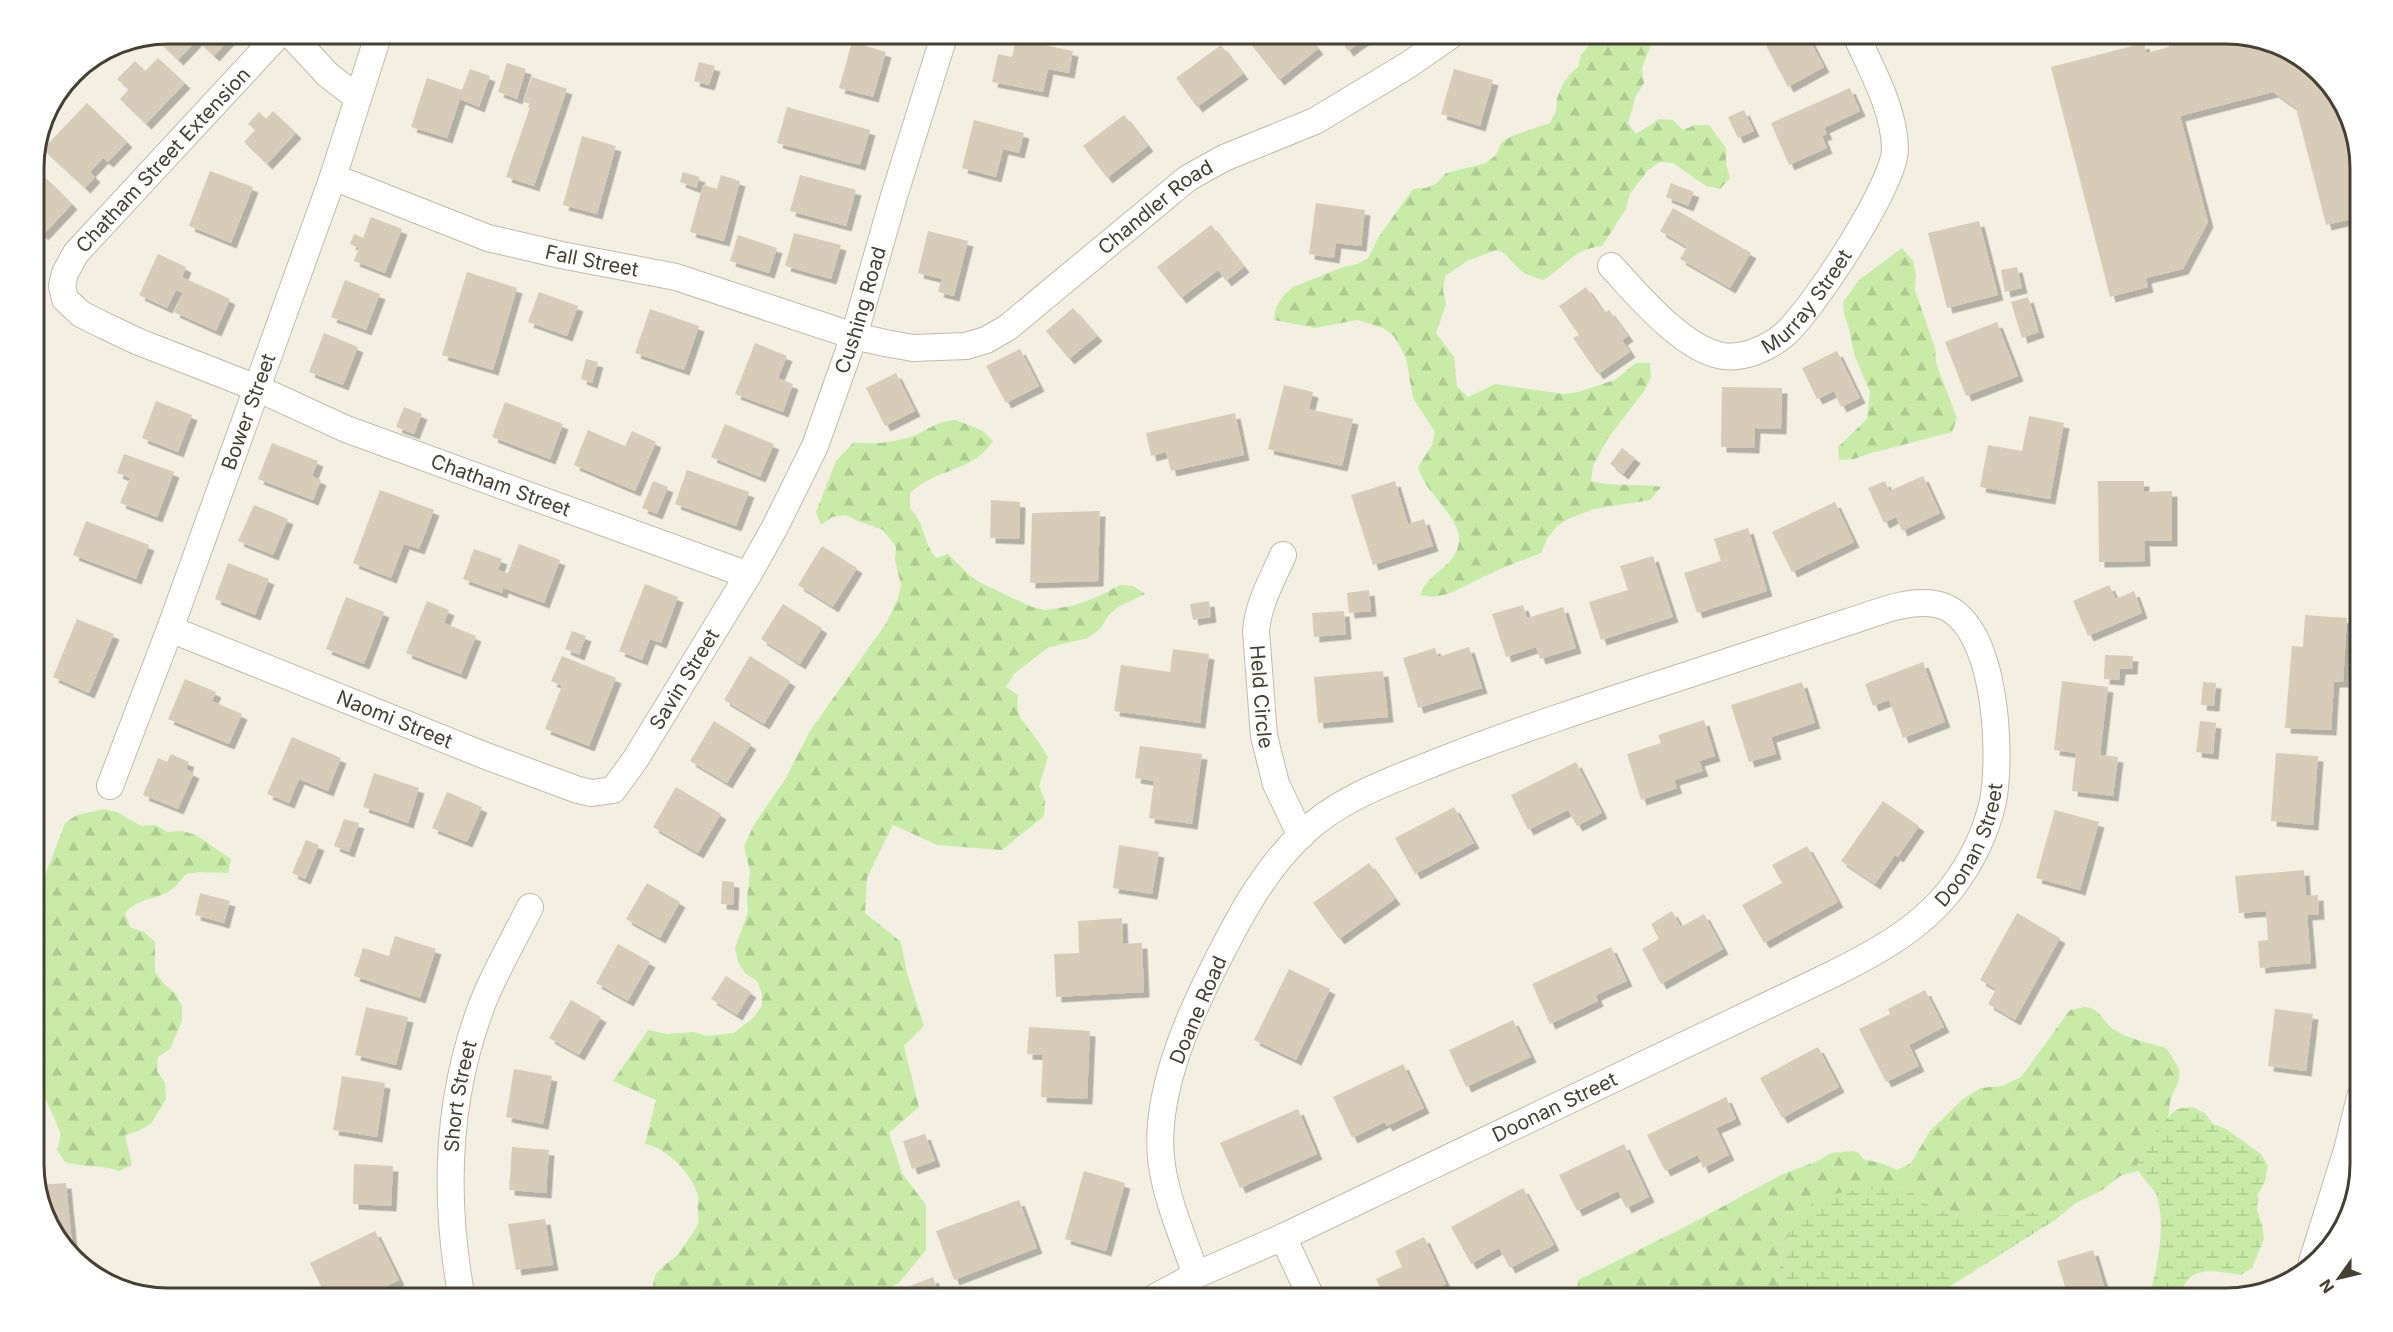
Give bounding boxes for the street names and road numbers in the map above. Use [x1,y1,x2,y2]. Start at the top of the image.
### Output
street label: Chatham Street Extension [71,62,255,258]
street label: Chandler Road [1093,155,1217,260]
street label: Fall Street [543,240,641,282]
street label: Cushing Road [830,244,891,377]
street label: Murray Street [1757,245,1857,359]
street label: Bower Street [216,350,280,473]
street label: Chatham Street [427,449,574,522]
street label: Savin Street [644,624,724,734]
street label: Held Circle [1245,644,1279,751]
street label: Naomi Street [333,685,456,753]
street label: Doonan Street [1930,782,2007,912]
street label: Doane Road [1164,952,1232,1068]
street label: Short Street [440,1037,482,1153]
street label: Doonan Street [1488,1067,1621,1147]

